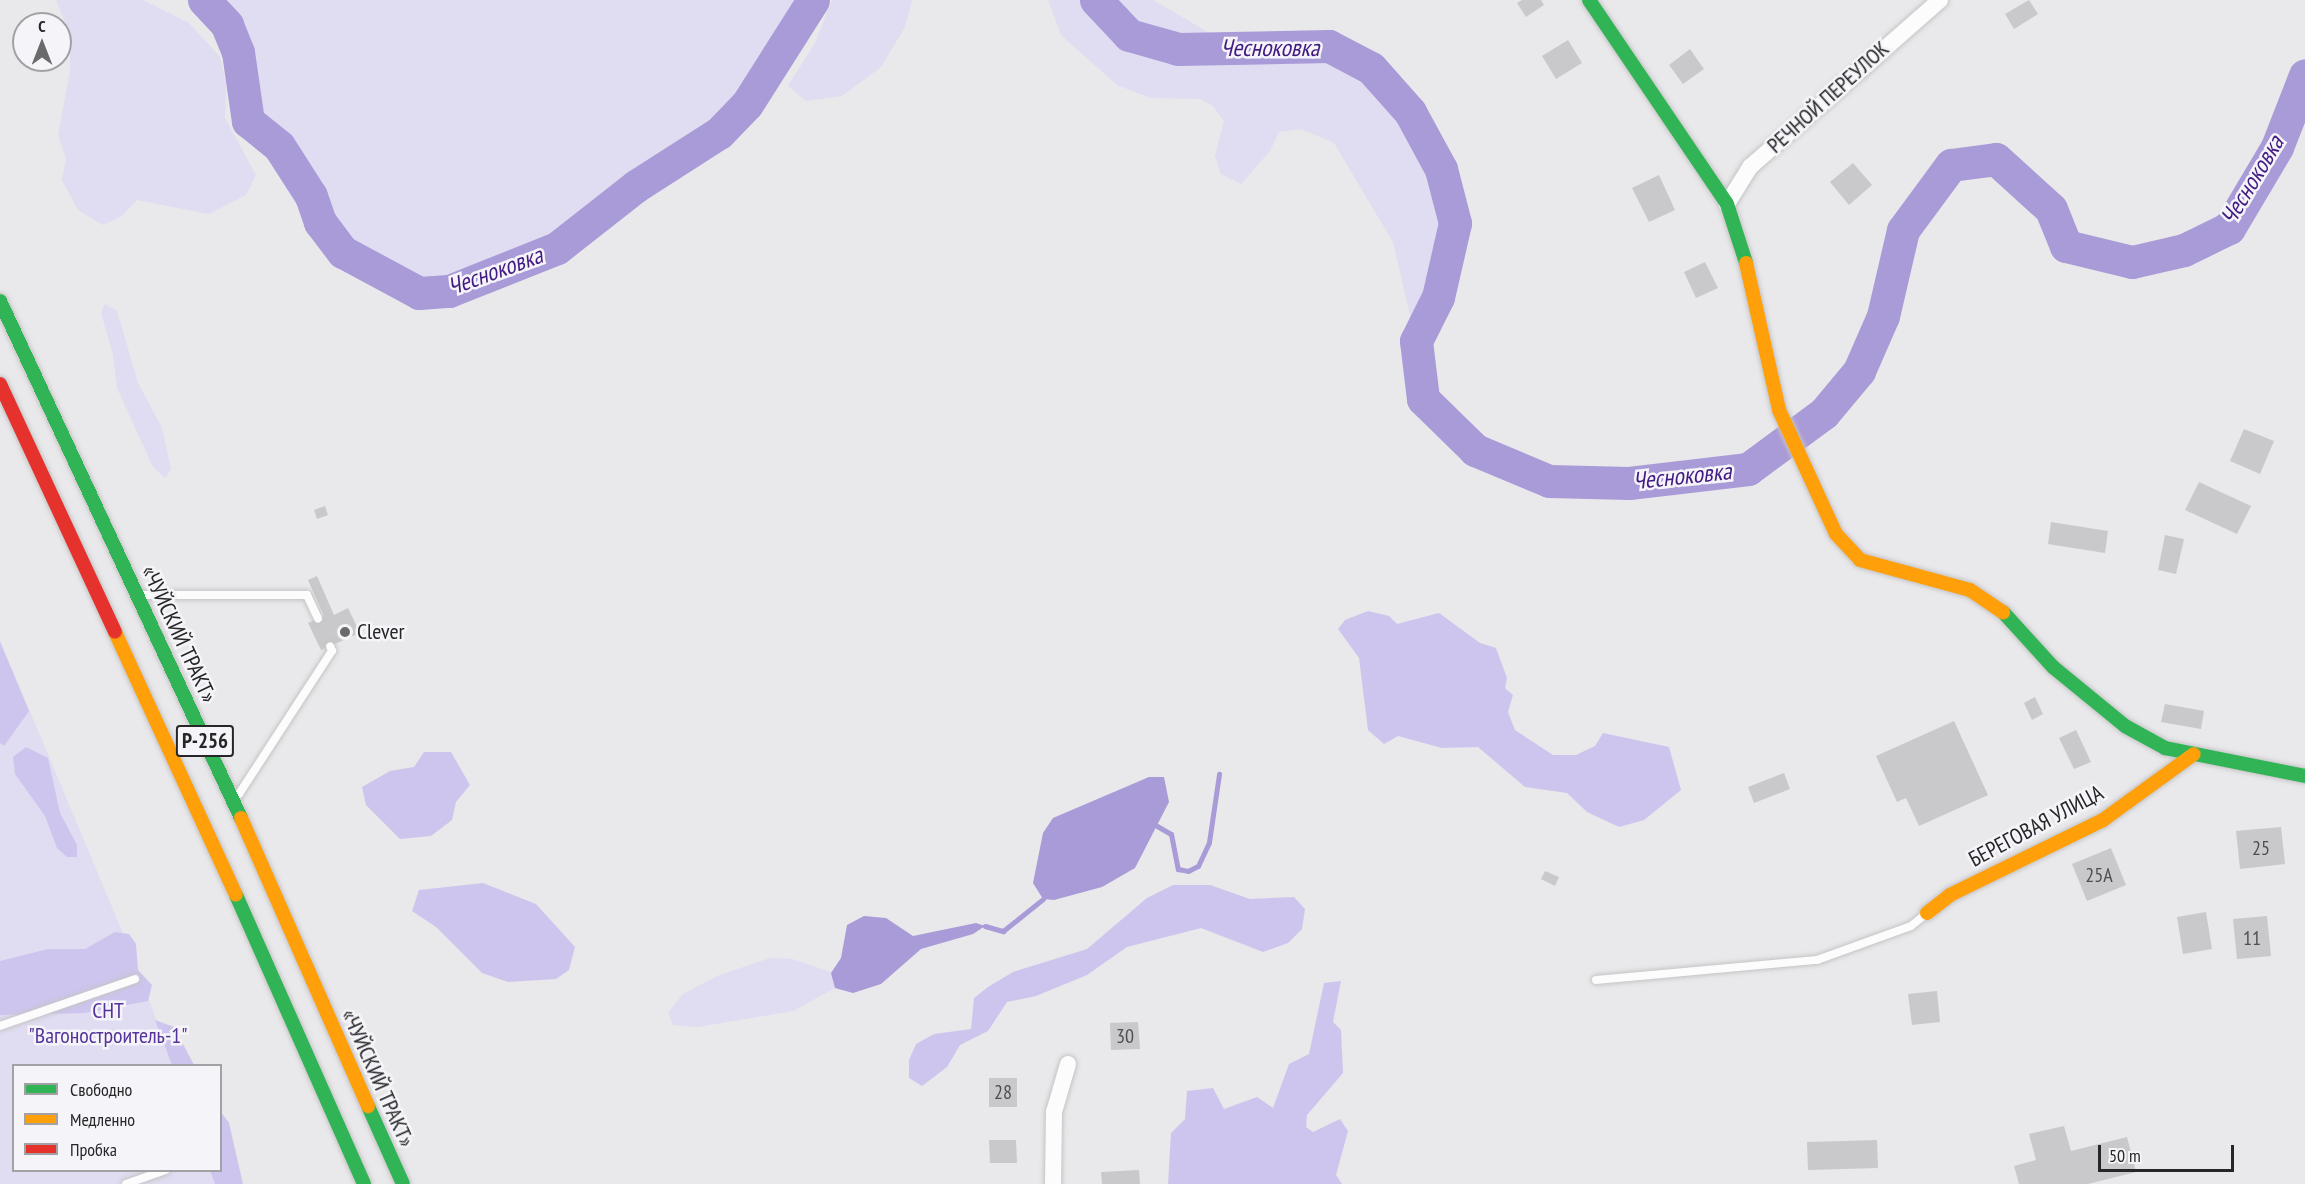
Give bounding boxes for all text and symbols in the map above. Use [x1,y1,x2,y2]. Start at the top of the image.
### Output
north arrow [12,12,72,72]
text: С [38,16,46,36]
water label: Чесноковка [1221,34,1319,62]
street label: РЕЧНОЙ ПЕРЕУЛОК [1762,35,1894,159]
water label: Чесноковка [2214,130,2290,230]
water label: Чесноковка [444,241,546,301]
water label: Чесноковка [1631,457,1733,495]
street label: «ЧУЙСКИЙ ТРАКТ» [136,561,222,707]
place label: Clever [357,619,405,645]
marker: Clever [338,625,352,639]
road number: Р-256 [175,723,235,759]
street label: БЕРЕГОВАЯ УЛИЦА [1964,779,2108,873]
house number: 25 [2252,836,2270,860]
house number: 25А [2085,863,2113,887]
house number: 11 [2243,926,2261,950]
park label: СНТ "Вагоностроитель-1" [29,997,187,1048]
street label: «ЧУЙСКИЙ ТРАКТ» [336,1005,420,1151]
house number: 30 [1116,1024,1134,1048]
legend [12,1064,222,1172]
text: Свободно [70,1078,132,1101]
house number: 28 [994,1080,1012,1104]
text: Медленно [70,1108,135,1131]
scale bar [2101,1133,2238,1171]
text: Пробка [70,1138,117,1161]
text: 50 m [2109,1144,2141,1167]

